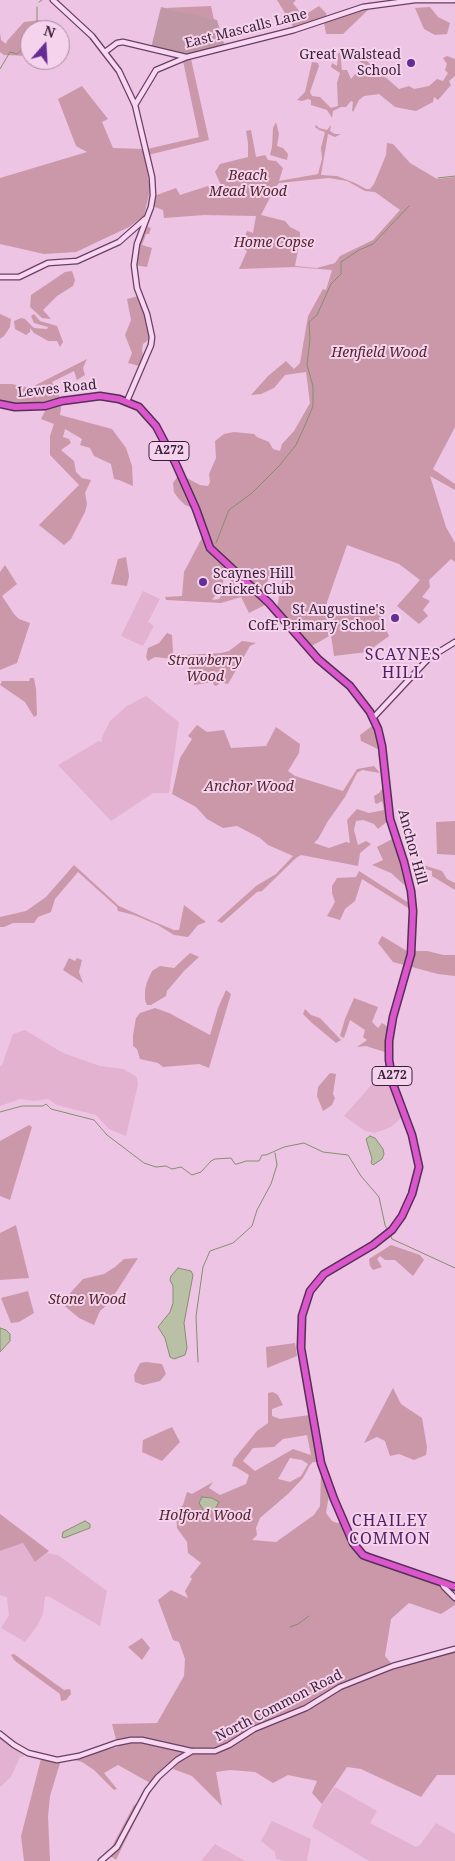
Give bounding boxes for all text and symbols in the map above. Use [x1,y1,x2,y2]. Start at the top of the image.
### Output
street label: East Mascalls Lane [183,6,309,52]
north arrow [20,20,70,70]
text: N [41,21,58,42]
place label: Great Walstead School [299,47,401,80]
marker: Great Walstead School [405,57,417,69]
park label: Beach Mead Wood [209,168,287,200]
park label: Home Copse [234,235,314,251]
park label: Henfield Wood [331,345,427,361]
street label: Lewes Road [17,376,97,402]
road number: A272 [149,442,189,461]
place label: Scaynes Hill Cricket Club [213,566,294,598]
marker: Scaynes Hill Cricket Club [197,576,209,588]
place label: St Augustine's CofE Primary School [248,602,385,634]
marker: St Augustine's CofE Primary School [389,612,401,624]
district label: SCAYNES HILL [364,645,442,683]
park label: Strawberry Wood [168,653,242,686]
park label: Anchor Wood [204,779,294,795]
street label: Anchor Hill [394,808,430,886]
road number: A272 [372,1066,412,1086]
park label: Stone Wood [48,1292,126,1308]
park label: Holford Wood [159,1508,251,1524]
district label: CHAILEY COMMON [348,1511,432,1549]
street label: North Common Road [213,1667,345,1745]

